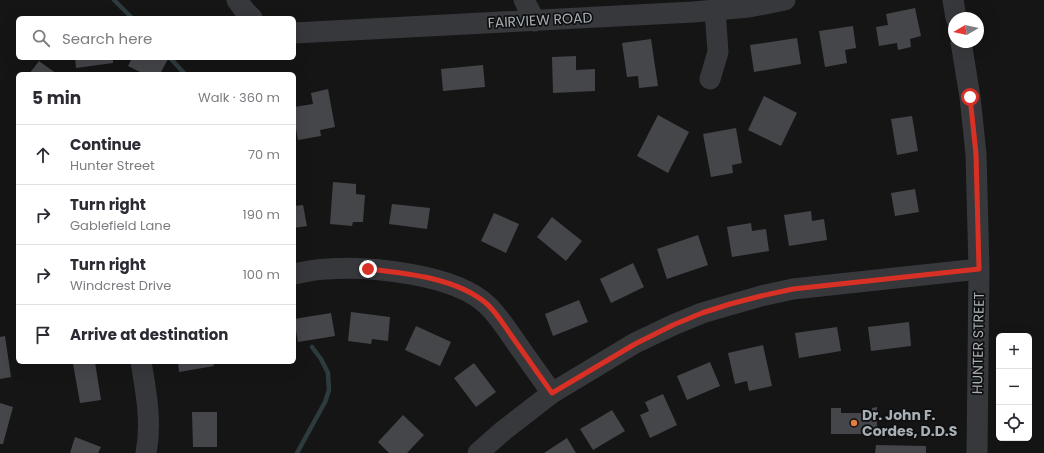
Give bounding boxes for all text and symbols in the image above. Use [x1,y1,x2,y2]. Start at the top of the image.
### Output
street label: FAIRVIEW ROAD [487,7,593,33]
north arrow [948,12,984,48]
search box [16,16,296,60]
icon: search [30,27,52,49]
text: Search here [62,28,152,49]
text: 5 min [32,86,81,110]
text: Walk · 360 m [198,88,280,107]
route start [961,88,979,106]
text: Continue [70,134,141,155]
icon: ahead [32,144,54,166]
text: 70 m [248,145,280,164]
text: Hunter Street [70,156,155,175]
text: Turn right [70,194,146,215]
icon: right [32,204,54,226]
text: 190 m [243,205,280,224]
text: Gablefield Lane [70,216,171,235]
text: Turn right [70,254,146,275]
route end [359,260,377,278]
icon: right [32,264,54,286]
text: 100 m [243,265,280,284]
text: Windcrest Drive [70,276,171,295]
street label: HUNTER STREET [967,291,989,394]
icon: arrive [32,324,54,346]
text: Arrive at destination [70,324,228,345]
map controls [996,333,1032,441]
button: + [996,333,1032,369]
button: − [996,369,1032,405]
place label: Dr. John F. Cordes, D.D.S [862,405,958,441]
button: locate [996,405,1032,441]
marker: Dr. John F. Cordes, D.D.S [849,418,859,428]

